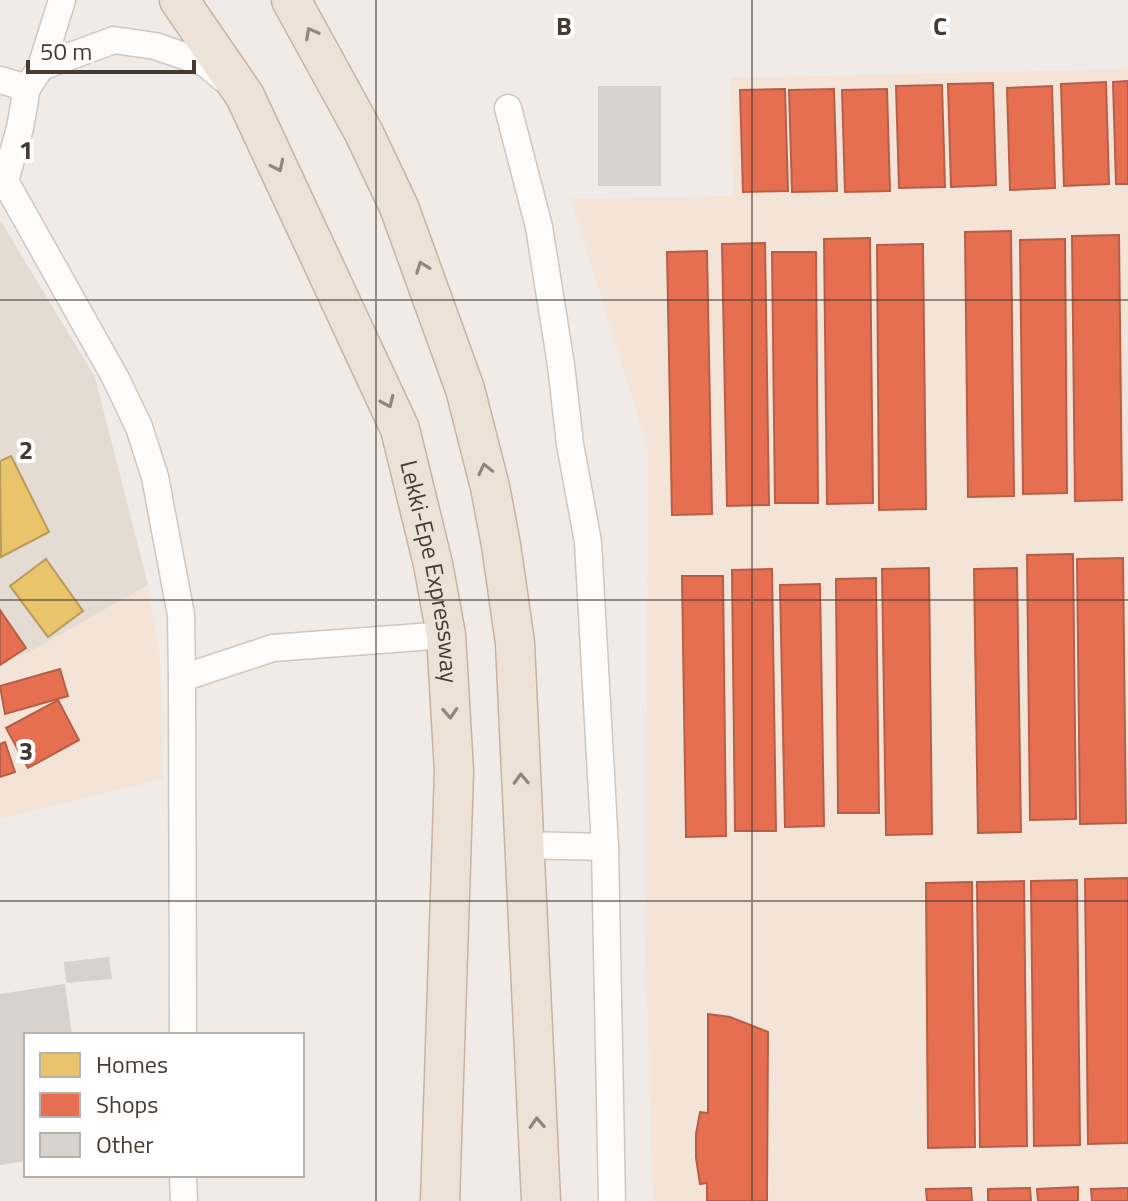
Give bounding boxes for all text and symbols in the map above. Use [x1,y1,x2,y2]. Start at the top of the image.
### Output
text: B [556,6,572,45]
text: C [933,6,947,45]
scale bar [28,24,194,74]
one-way arrow [305,27,320,41]
text: 50 m [40,33,92,69]
text: 1 [19,130,33,169]
one-way arrow [268,158,284,173]
one-way arrow [415,261,432,275]
one-way arrow [378,394,394,408]
text: 2 [19,430,33,469]
street label: Lekki-Epe Expressway [391,456,468,685]
one-way arrow [478,462,495,476]
one-way arrow [441,707,458,720]
text: 3 [19,731,33,770]
one-way arrow [512,773,529,785]
legend [24,1033,304,1177]
text: Homes [96,1046,168,1082]
text: Shops [96,1086,158,1122]
one-way arrow [528,1116,545,1129]
text: Other [96,1126,154,1162]

